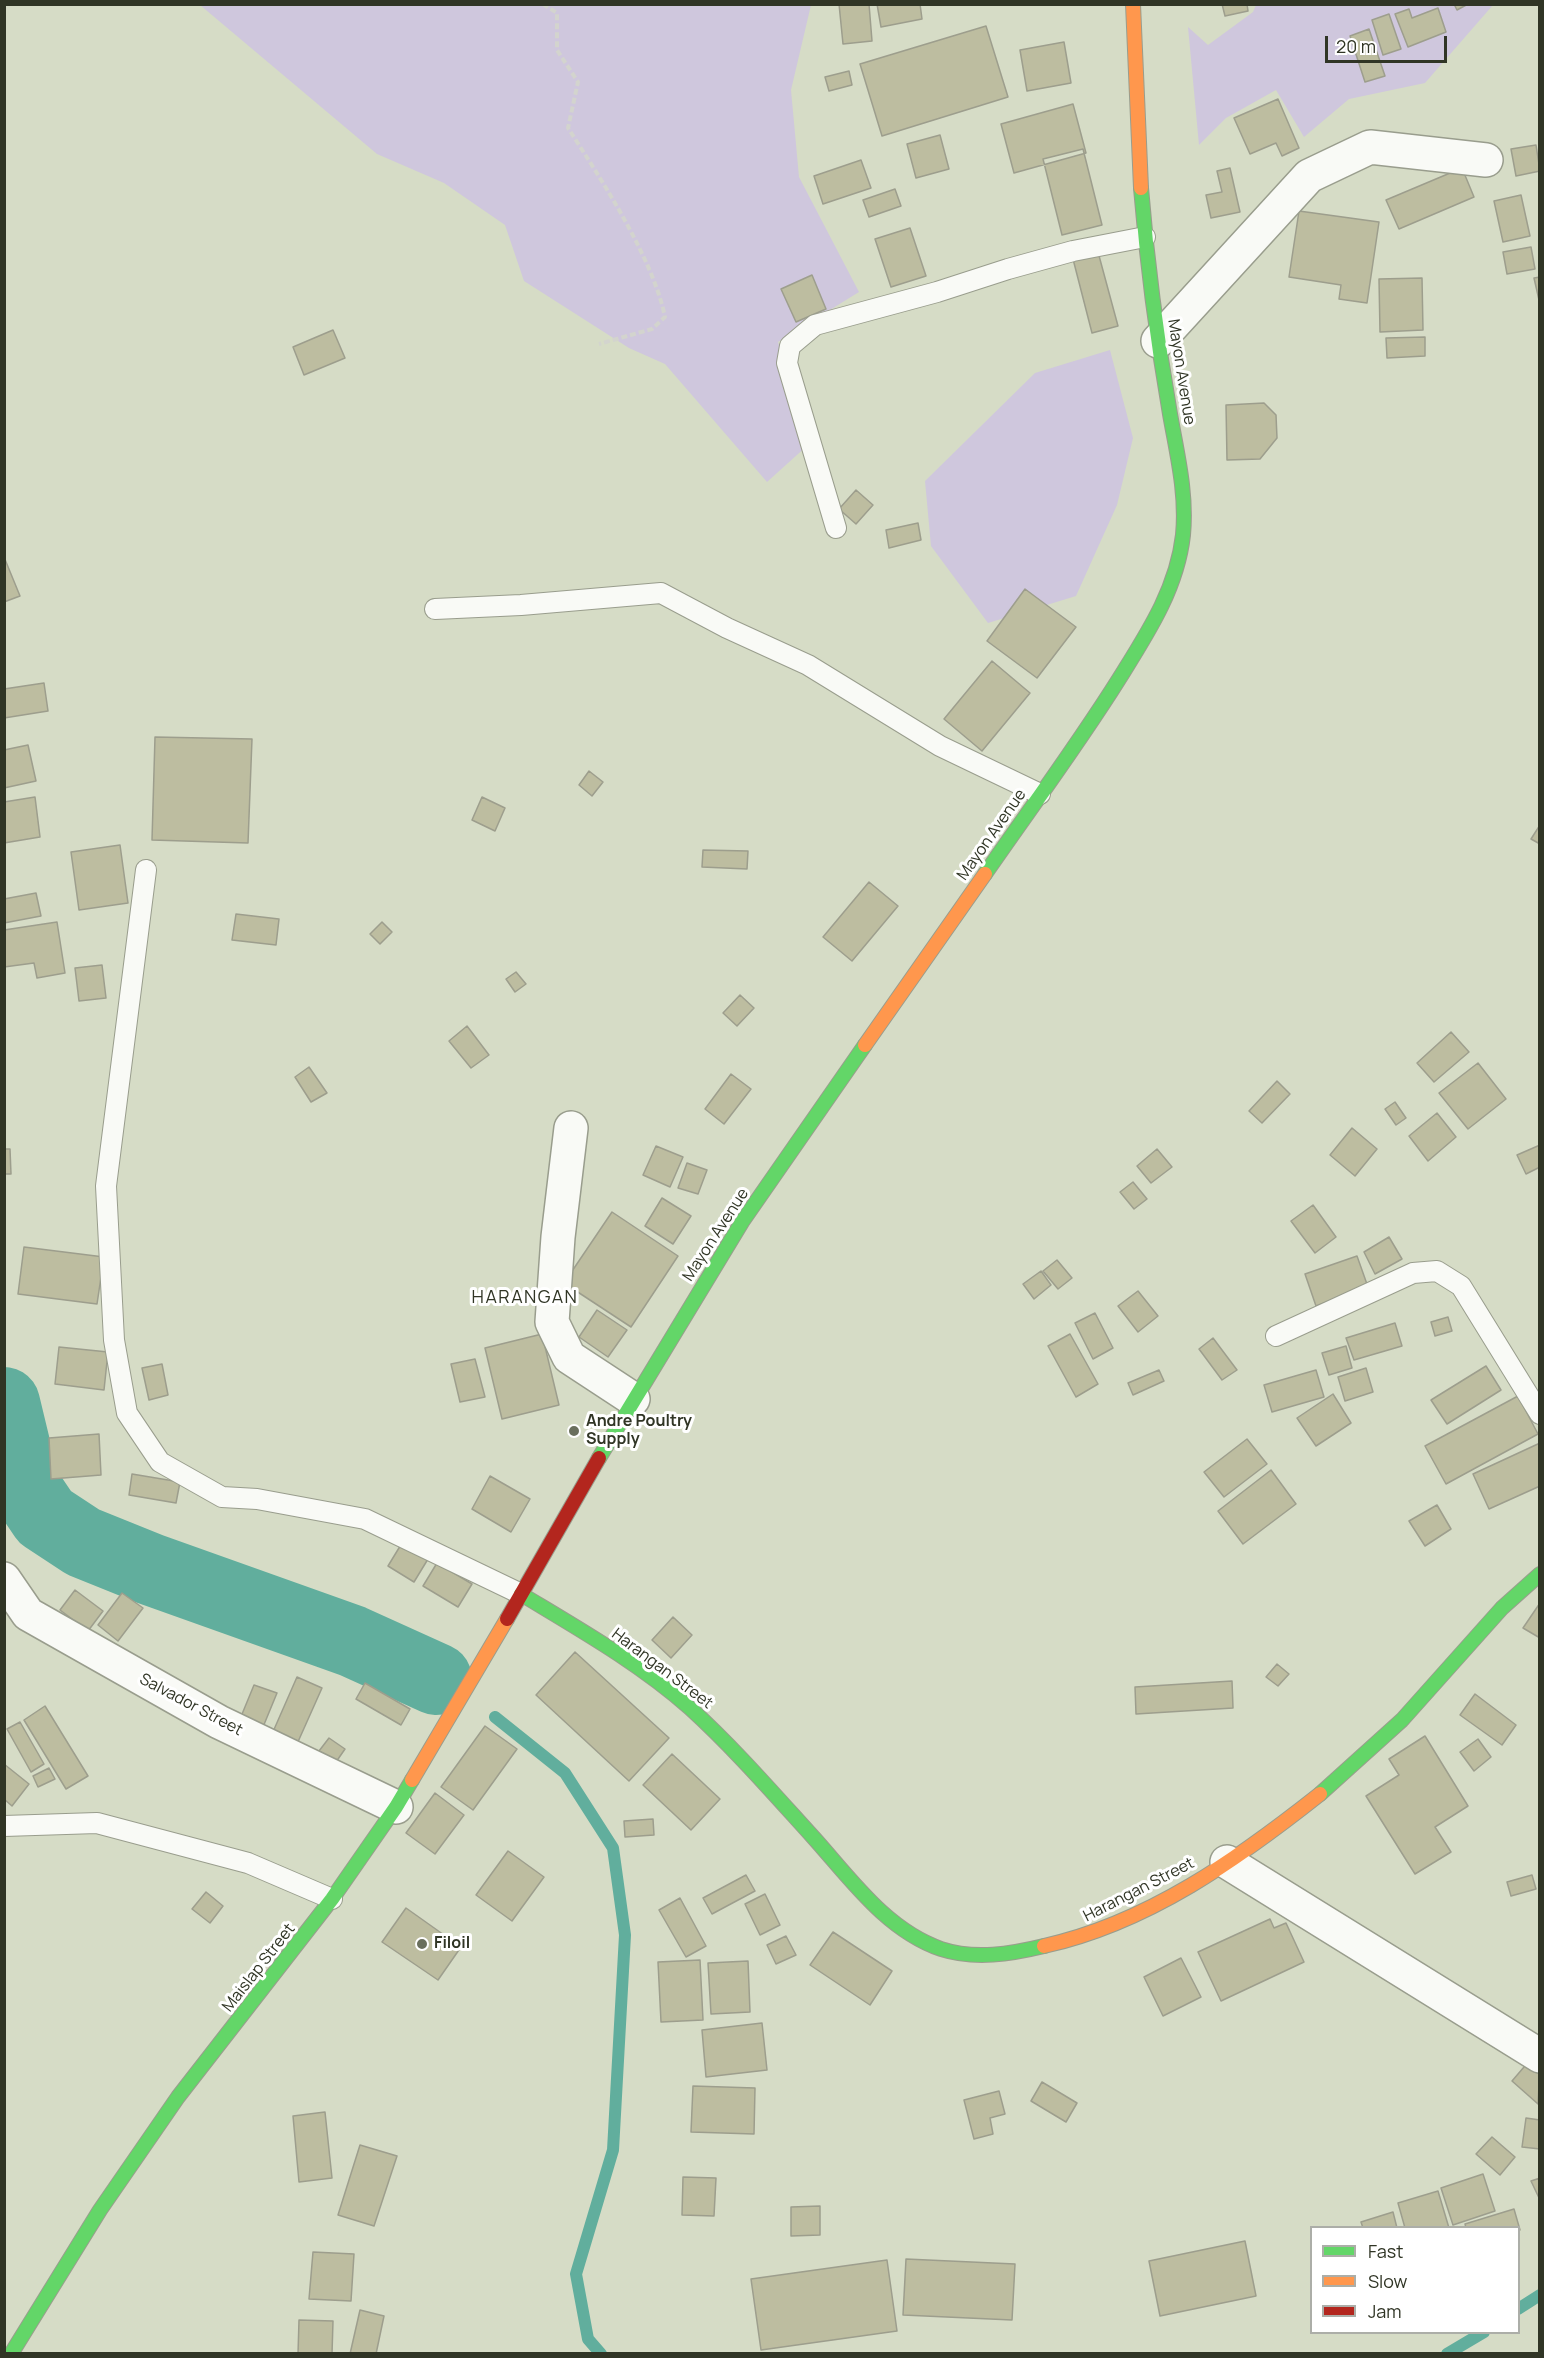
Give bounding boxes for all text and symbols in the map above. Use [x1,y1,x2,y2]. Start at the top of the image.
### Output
scale bar [1328,24,1450,62]
text: 20 m [1336,34,1376,58]
street label: Mayon Avenue [1163,318,1199,426]
street label: Mayon Avenue [953,786,1031,884]
street label: Mayon Avenue [679,1185,753,1285]
district label: HARANGAN [472,1287,578,1309]
place label: Andre Poultry Supply [586,1412,692,1450]
marker: Andre Poultry Supply [567,1424,581,1438]
street label: Harangan Street [608,1625,716,1713]
street label: Salvador Street [136,1670,246,1740]
street label: Harangan Street [1080,1854,1198,1926]
street label: Maislap Street [219,1920,299,2016]
place label: Filoil [434,1934,470,1954]
marker: Filoil [415,1937,429,1951]
legend [1310,2226,1520,2334]
text: Fast [1368,2239,1403,2263]
text: Slow [1368,2269,1407,2293]
text: Jam [1368,2299,1402,2323]

